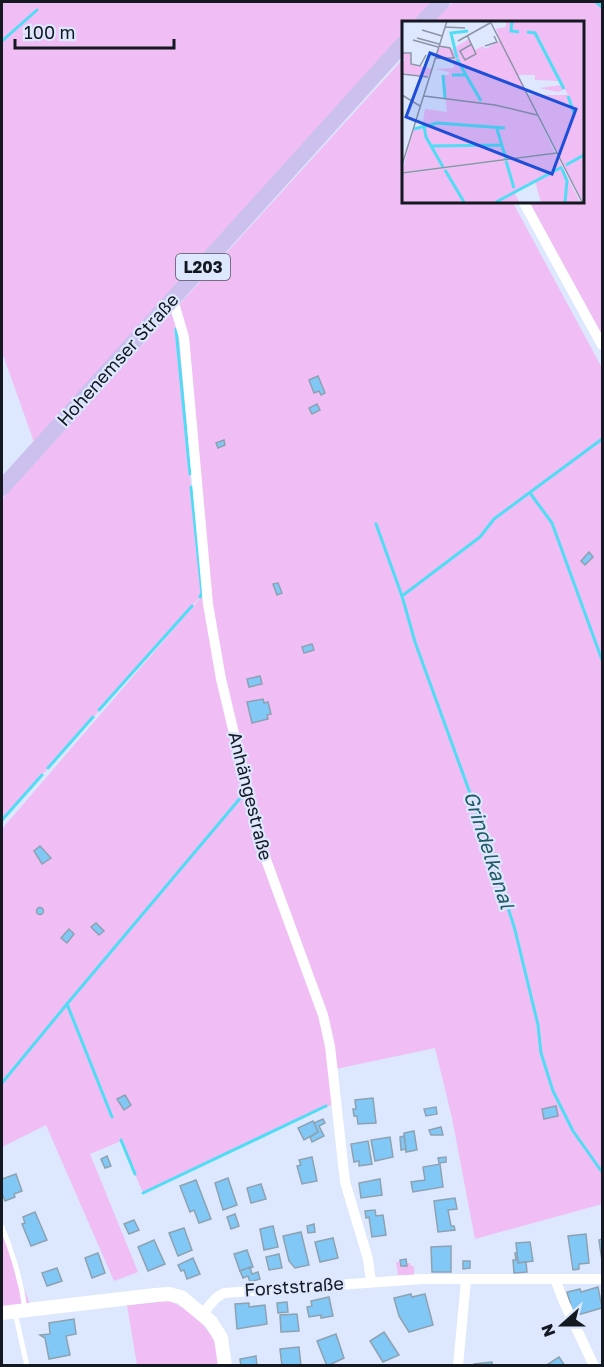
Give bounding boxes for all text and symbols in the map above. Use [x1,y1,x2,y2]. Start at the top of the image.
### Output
scale bar [15,12,174,50]
text: 100 m [24,21,75,43]
inset map [402,21,583,202]
road number: L203 [176,254,230,280]
street label: Hohenemser Straße [52,288,183,430]
street label: Anhängestraße [224,729,278,862]
water label: Grindelkanal [460,788,520,912]
street label: Forststraße [243,1272,344,1300]
north arrow [532,1295,592,1355]
text: N [536,1321,560,1340]

